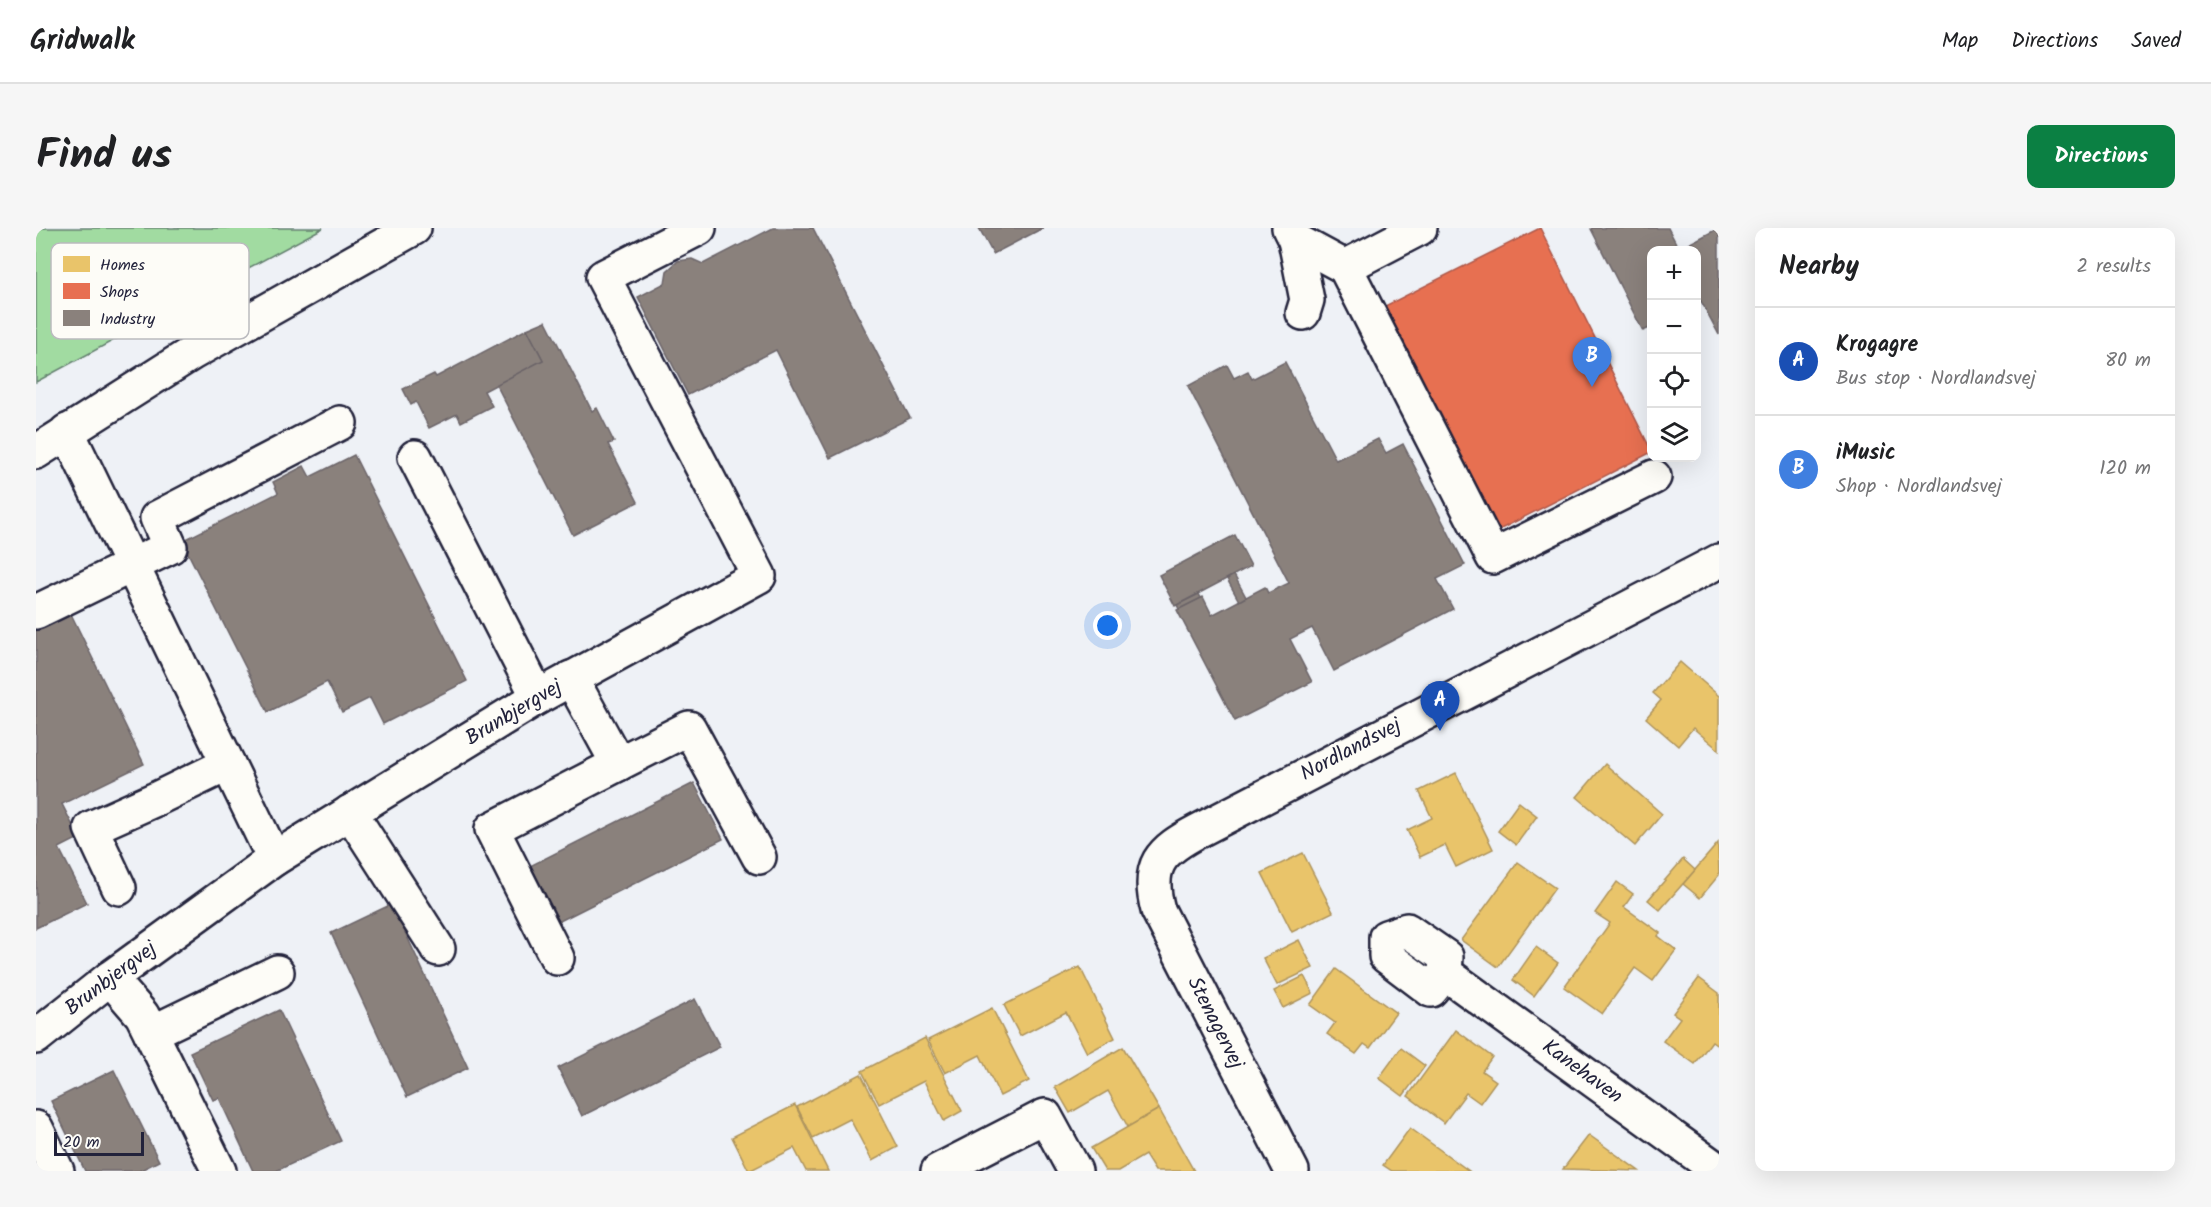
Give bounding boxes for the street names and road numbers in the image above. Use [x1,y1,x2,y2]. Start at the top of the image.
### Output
street label: Brunbjergvej [459,671,569,755]
street label: Nordlandsvej [1295,709,1408,790]
street label: Brunbjergvej [58,933,165,1025]
street label: Stenagervej [1178,971,1253,1076]
street label: Kanehaven [1534,1031,1630,1113]

